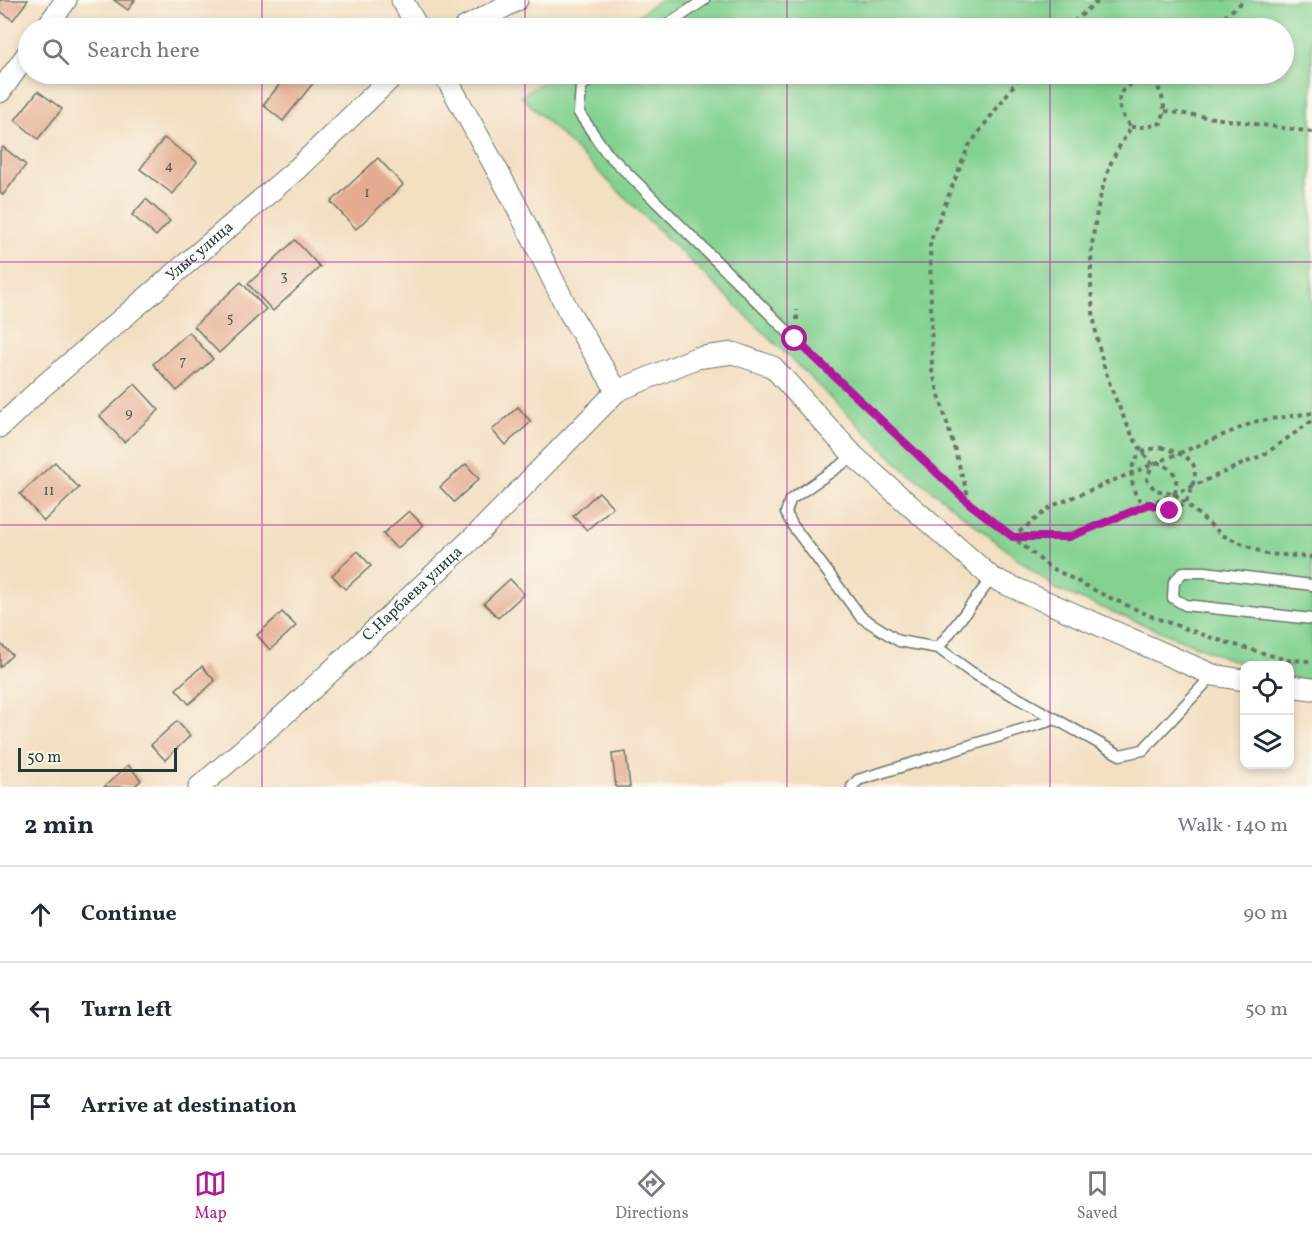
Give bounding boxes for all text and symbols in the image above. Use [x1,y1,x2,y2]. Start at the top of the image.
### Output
search box [18,18,1294,84]
icon: search [39,35,72,68]
text: Search here [87,36,200,67]
house number: 4 [165,157,173,176]
house number: 1 [364,184,370,203]
street label: Улыс улица [162,217,239,287]
house number: 3 [280,267,288,286]
house number: 5 [227,309,233,328]
route start [781,325,807,351]
house number: 7 [180,352,187,371]
house number: 9 [125,404,133,423]
house number: 11 [44,482,54,501]
route end [1156,497,1182,523]
street label: С.Нарбаева улица [358,542,468,647]
map controls [1240,661,1294,769]
button: locate [1240,661,1294,715]
button: layers [1240,715,1294,769]
scale bar [18,745,177,772]
text: 50 m [27,747,61,769]
text: 2 min [24,808,94,844]
text: Walk · 140 m [1178,812,1288,840]
icon: ahead [24,898,57,931]
text: Continue [81,899,177,930]
text: 90 m [1244,900,1288,928]
icon: left [24,994,57,1027]
text: Turn left [81,995,172,1026]
text: 50 m [1245,996,1288,1024]
icon: arrive [24,1090,57,1123]
text: Arrive at destination [81,1091,297,1122]
tab: Map [194,1167,227,1225]
tab: Directions [615,1167,689,1225]
tab: Saved [1077,1167,1118,1225]

